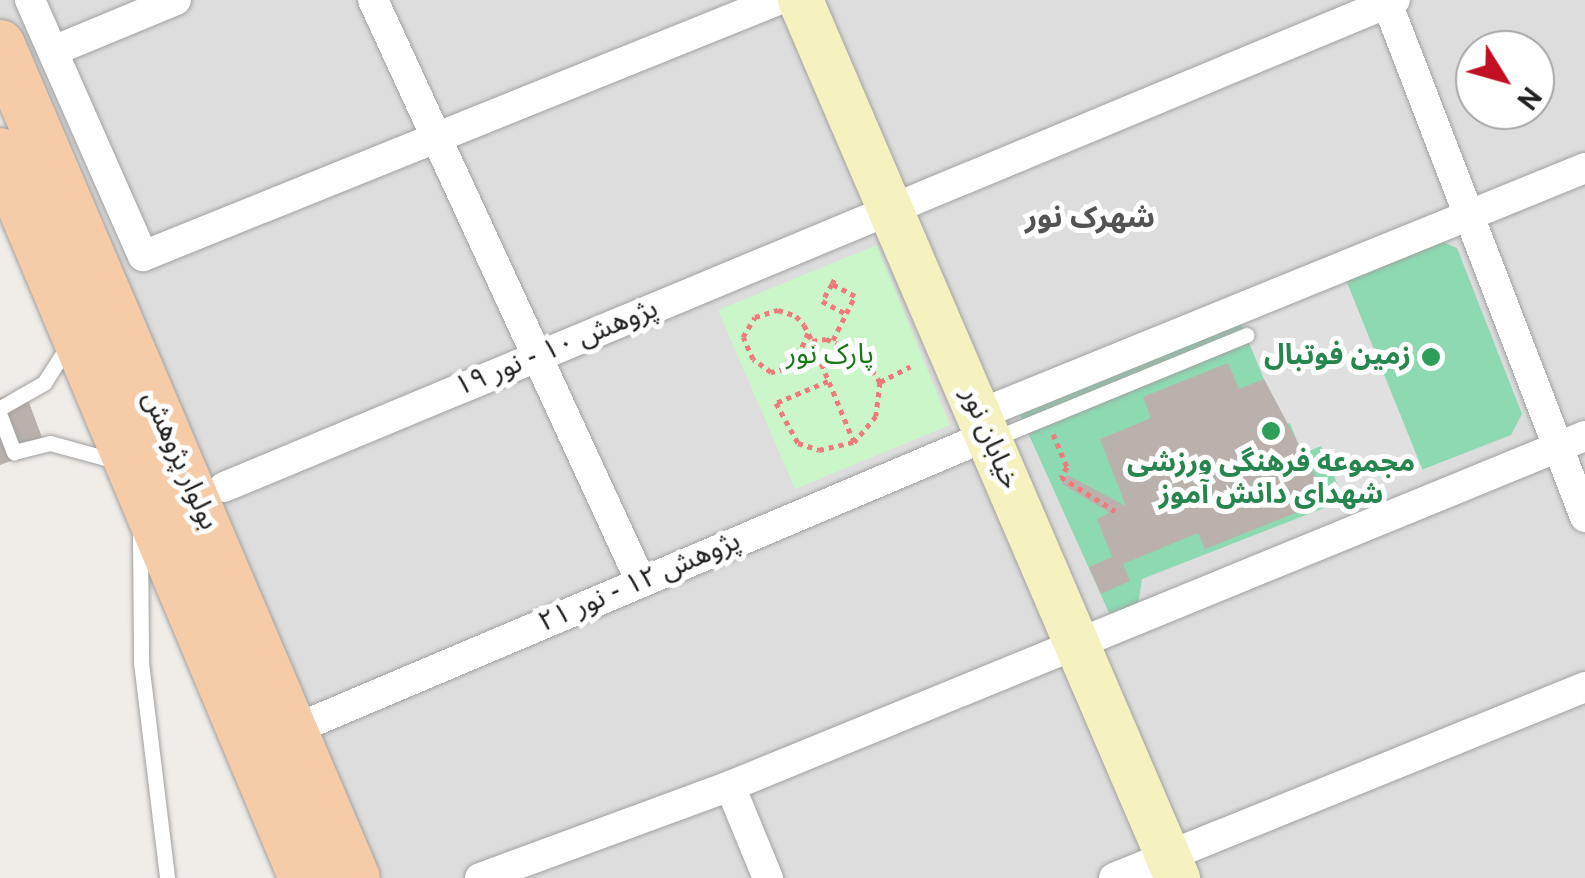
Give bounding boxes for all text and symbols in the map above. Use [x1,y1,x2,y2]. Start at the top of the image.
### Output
north arrow [1455,30,1555,130]
text: N [1507,78,1548,116]
district label: شهرک نور [1025,202,1155,238]
street label: پژوهش ۱۰ - نور ۱۹ [450,293,664,405]
park label: پارک نور [786,339,874,373]
place label: زمین فوتبال [1264,340,1411,374]
marker: زمین فوتبال [1420,346,1442,368]
street label: خیابان نور [953,383,1025,495]
street label: بولوار پژوهش [133,386,225,536]
marker: مجموعه فرهنگی ورزشی شهدای دانش آموز [1260,420,1282,442]
place label: مجموعه فرهنگی ورزشی شهدای دانش آموز [1127,447,1415,513]
street label: پژوهش ۱۲ - نور ۲۱ [534,525,746,641]

